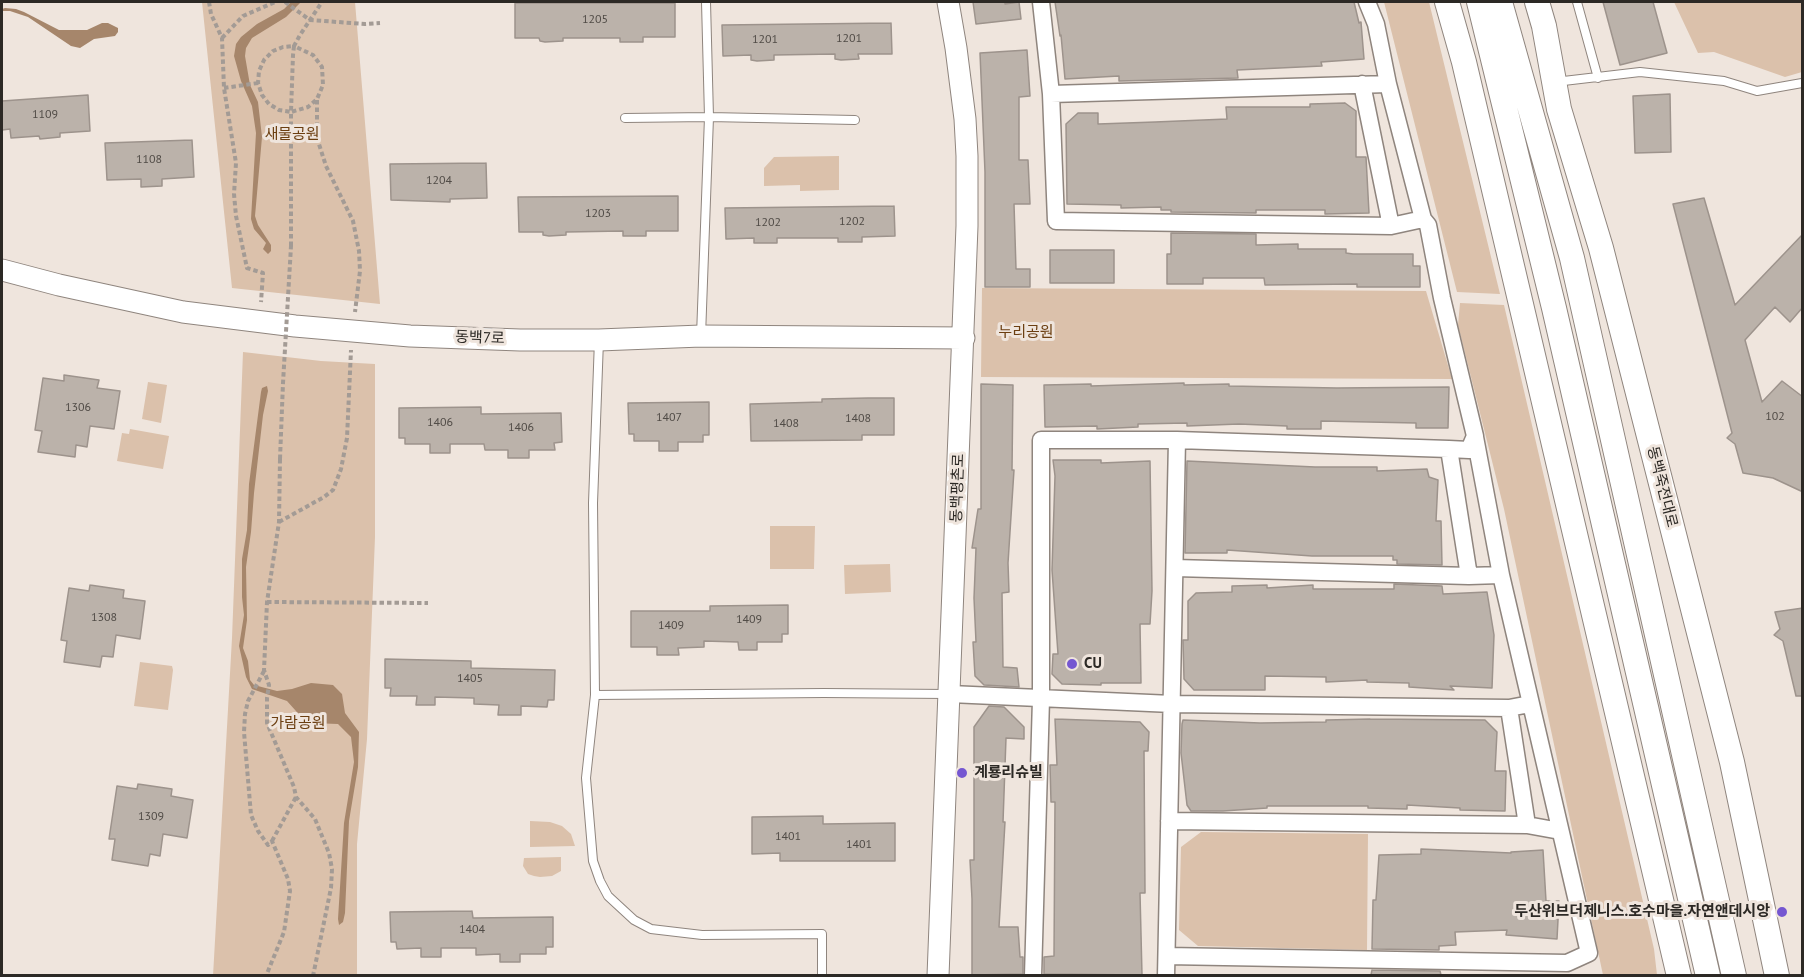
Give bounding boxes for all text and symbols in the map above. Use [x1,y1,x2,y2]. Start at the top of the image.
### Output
house number: 1205 [582,13,608,27]
house number: 1201 [836,32,862,46]
house number: 1201 [752,33,778,47]
house number: 1109 [32,108,58,122]
park label: 새물공원 [264,126,320,144]
house number: 1108 [136,153,162,167]
house number: 1204 [426,174,452,188]
house number: 1203 [585,207,611,221]
house number: 1202 [839,215,865,229]
house number: 1202 [755,216,781,230]
park label: 누리공원 [998,324,1054,342]
street label: 동백7로 [455,328,505,348]
house number: 1306 [65,401,91,415]
house number: 102 [1765,410,1785,424]
house number: 1407 [656,411,682,425]
house number: 1408 [845,412,871,426]
house number: 1406 [427,416,453,430]
house number: 1408 [773,417,799,431]
house number: 1406 [508,421,534,435]
street label: 동백죽전대로 [1643,445,1681,529]
street label: 동백평촌로 [948,453,968,523]
house number: 1308 [91,611,117,625]
house number: 1409 [736,613,762,627]
house number: 1409 [658,619,684,633]
place label: CU [1084,655,1102,673]
marker: CU [1065,657,1079,671]
house number: 1405 [457,672,483,686]
park label: 가람공원 [270,715,326,733]
place label: 계룡리슈빌 [974,764,1043,782]
marker: 계룡리슈빌 [955,766,969,780]
house number: 1309 [138,810,164,824]
house number: 1401 [775,830,801,844]
house number: 1401 [846,838,872,852]
place label: 두산위브더제니스.호수마을.자연앤데시앙 [1514,903,1770,921]
marker: 두산위브더제니스.호수마을.자연앤데시앙 [1775,905,1789,919]
house number: 1404 [459,923,485,937]

